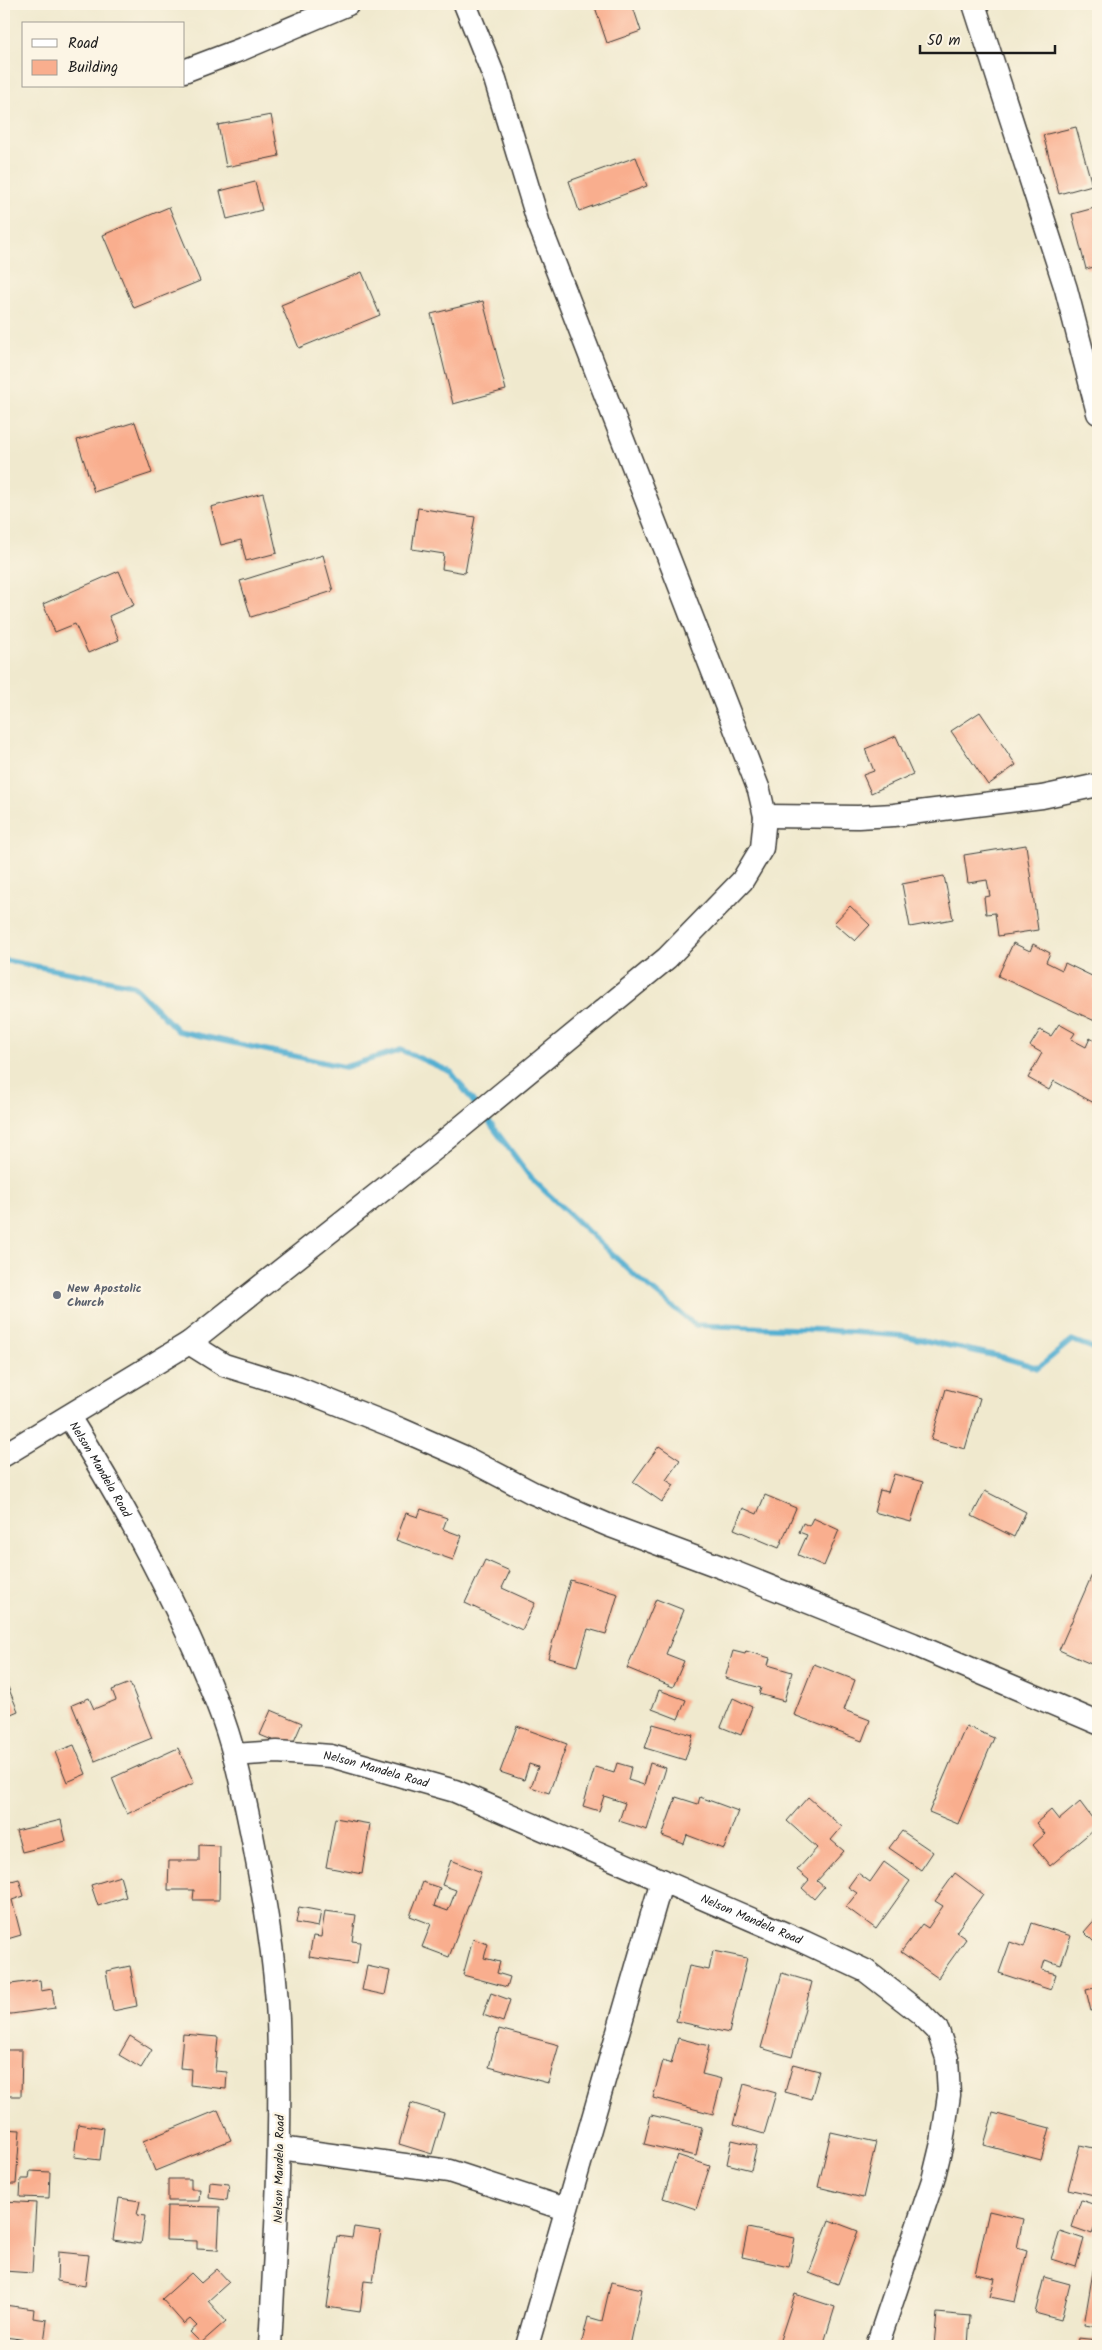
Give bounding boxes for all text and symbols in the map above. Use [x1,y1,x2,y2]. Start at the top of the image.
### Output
legend [22,22,185,88]
scale bar [920,22,1054,54]
text: 50 m [927,29,961,53]
text: Road [68,32,99,56]
text: Building [68,56,118,80]
place label: New Apostolic Church [67,1279,142,1312]
marker: New Apostolic Church [51,1289,63,1301]
street label: Nelson Mandela Road [64,1418,136,1522]
street label: Nelson Mandela Road [323,1746,432,1793]
street label: Nelson Mandela Road [698,1889,806,1950]
street label: Nelson Mandela Road [269,2114,290,2223]

